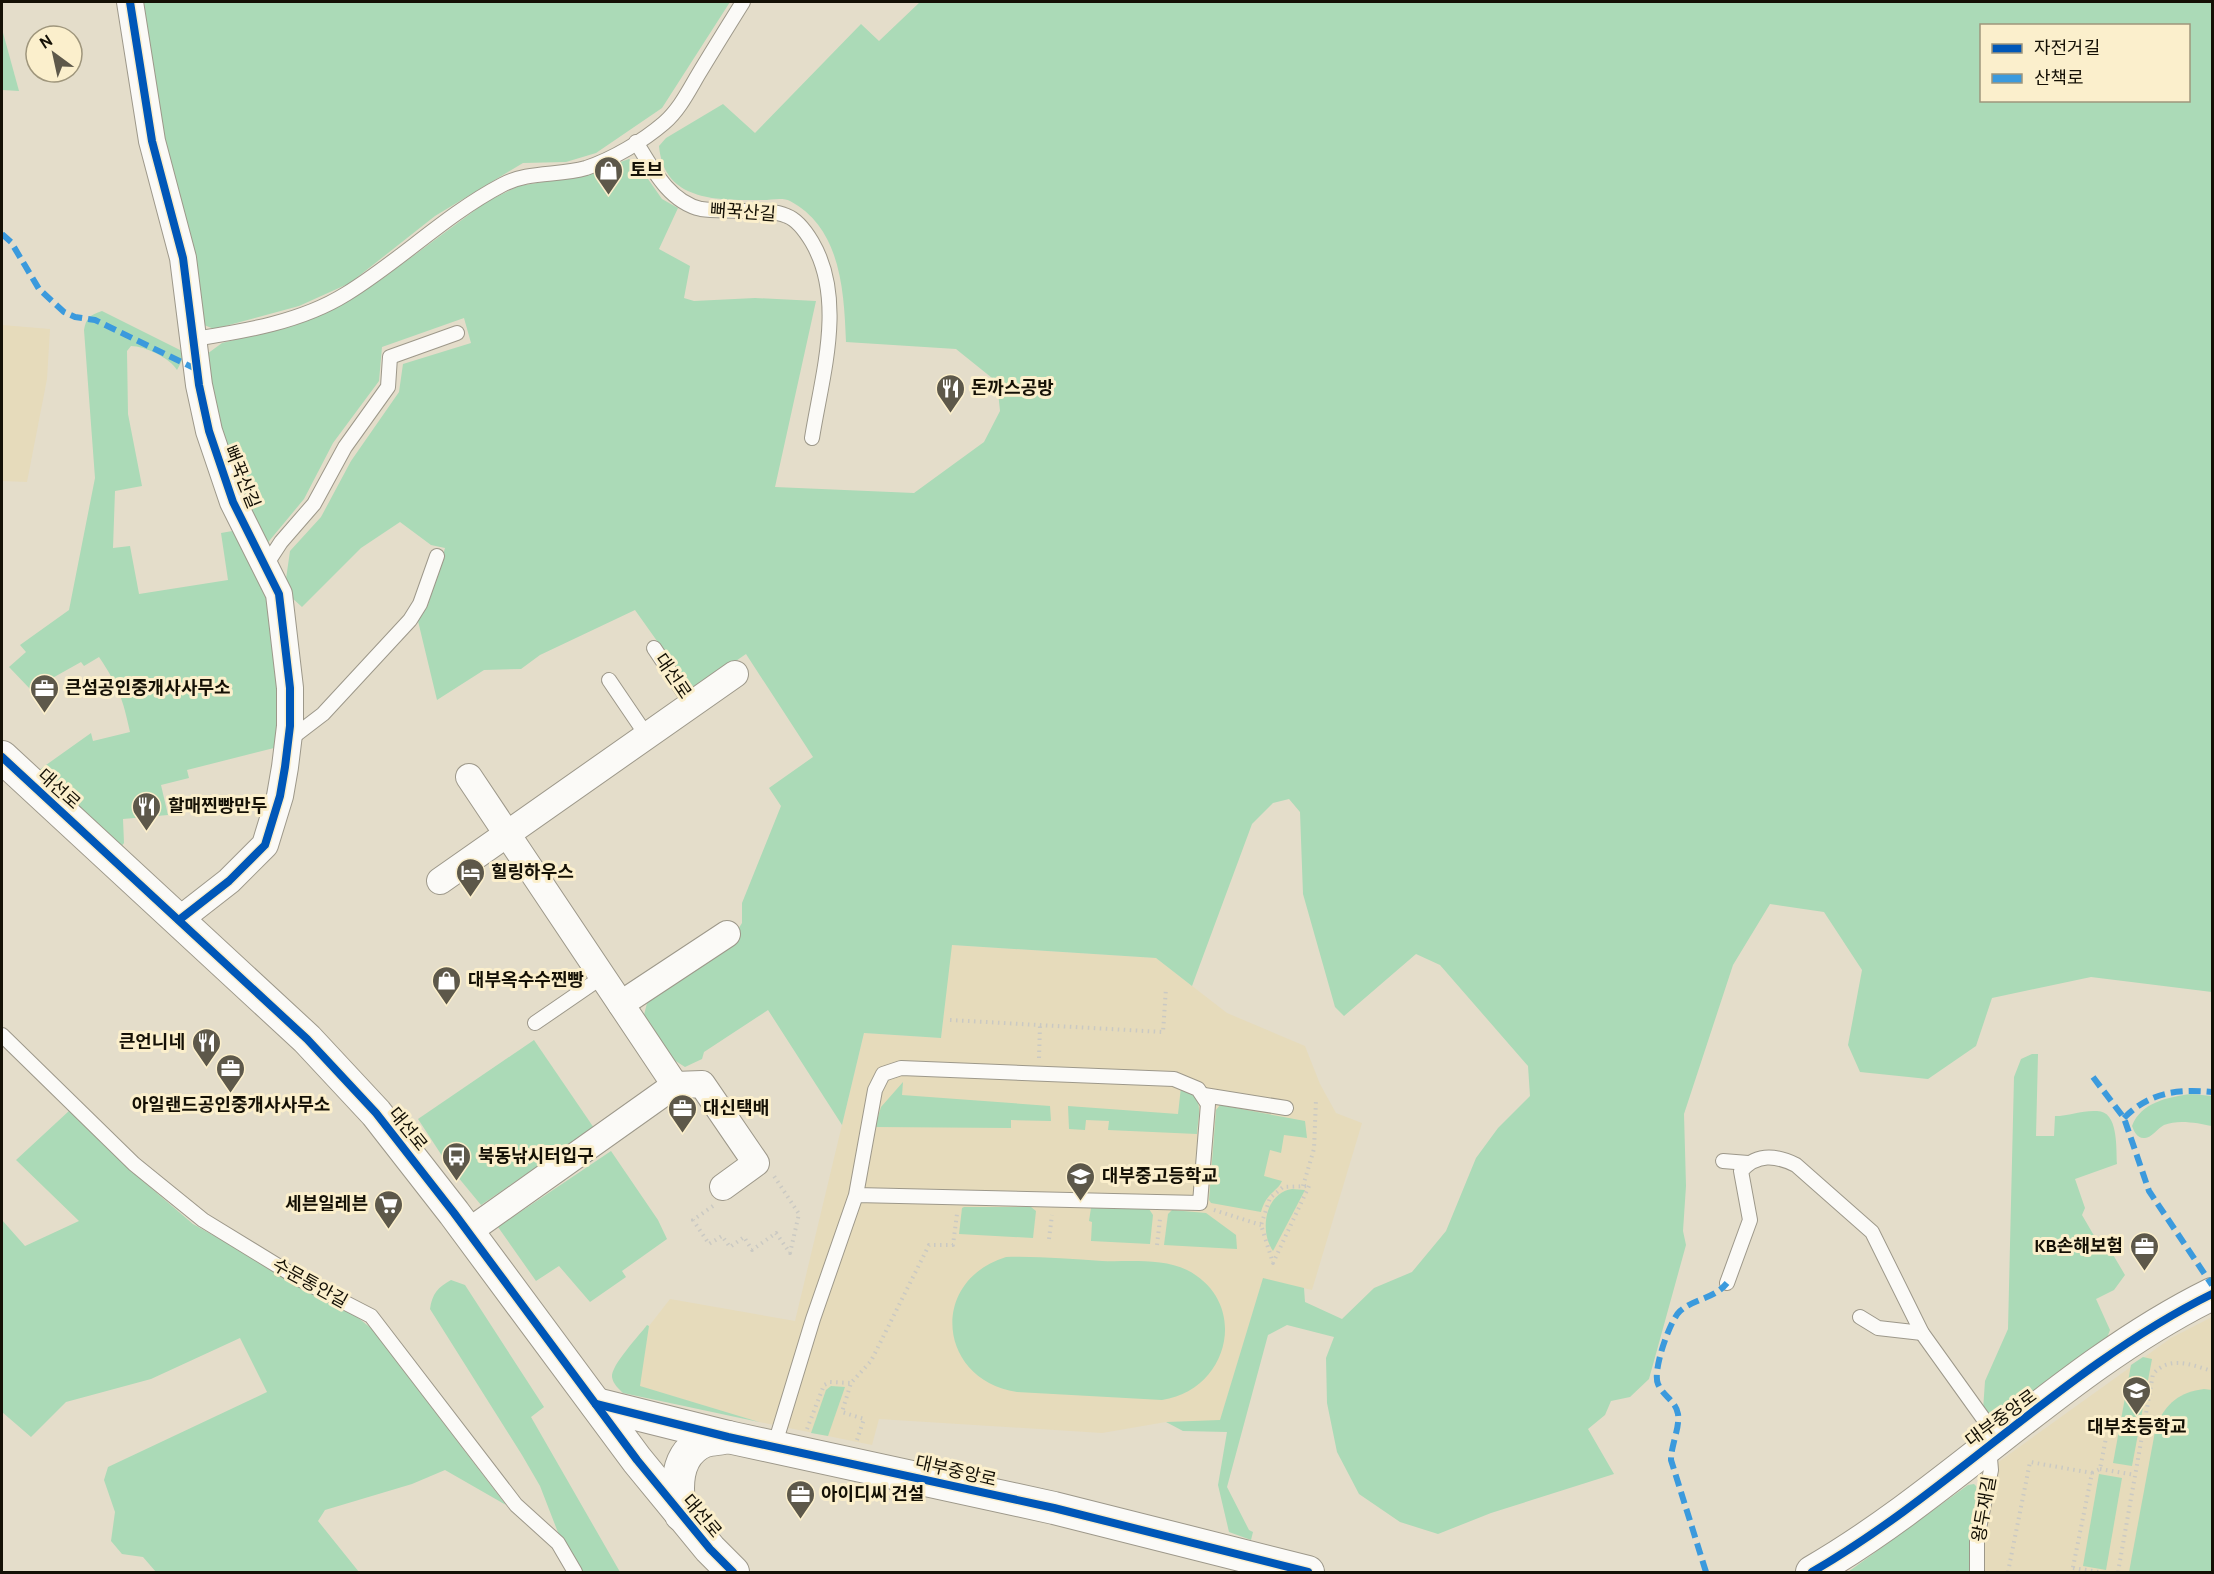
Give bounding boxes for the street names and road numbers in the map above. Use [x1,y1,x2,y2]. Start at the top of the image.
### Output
street label: 뻐꾹산길 [709,199,777,225]
street label: 뻐꾹산길 [219,442,265,512]
street label: 대선로 [650,649,696,703]
street label: 대선로 [33,764,85,814]
street label: 대선로 [384,1103,432,1155]
street label: 수문통안길 [268,1253,352,1313]
street label: 대부중앙로 [1961,1385,2041,1451]
street label: 대부중앙로 [913,1451,999,1491]
street label: 왕두재길 [1967,1474,2001,1544]
street label: 대선로 [678,1490,726,1542]

